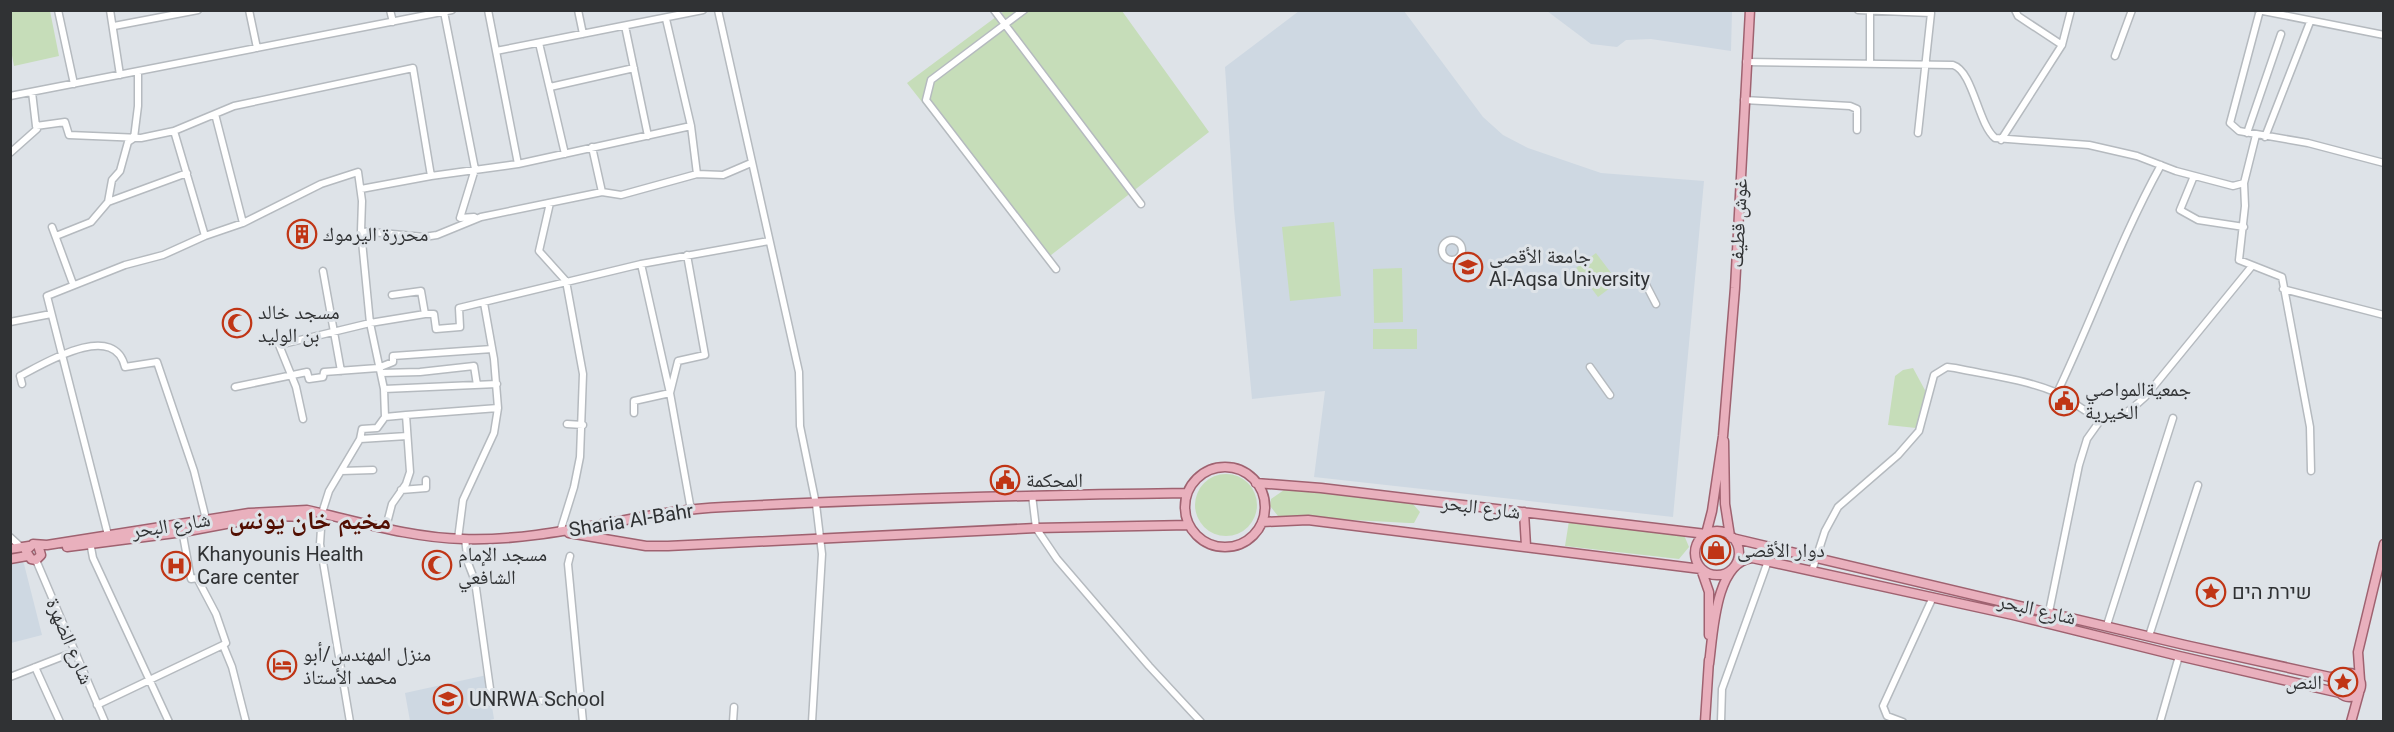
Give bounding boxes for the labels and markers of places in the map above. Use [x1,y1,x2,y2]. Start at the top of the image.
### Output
building icon: محررة اليرموك [286,218,318,250]
place label: محررة اليرموك [323,222,428,246]
place label: جامعة الأقصى Al-Aqsa University [1489,244,1651,291]
school or university icon: جامعة الأقصى Al-Aqsa University [1452,251,1484,283]
place label: مسجد خالد بن الوليد [258,300,340,347]
mosque icon: مسجد خالد بن الوليد [221,307,253,339]
place label: جمعيةالمواصي الخيرية [2085,377,2192,424]
public building icon: جمعيةالمواصي الخيرية [2048,385,2080,417]
public building icon: المحكمة [989,464,1021,496]
place label: المحكمة [1026,468,1083,492]
shop icon: دوار الأقصى [1700,534,1732,566]
place label: دوار الأقصى [1737,538,1825,562]
place label: Khanyounis Health Care center [197,542,364,589]
place label: مسجد الإمام الشافعي [458,542,547,593]
mosque icon: مسجد الإمام الشافعي [421,549,453,581]
hospital icon: Khanyounis Health Care center [160,550,192,582]
place icon: שירת הים [2195,576,2227,608]
place label: שירת הים [2232,580,2312,604]
place label: منزل المهندس/أبو محمد الأستاذ [303,642,431,689]
hotel icon: منزل المهندس/أبو محمد الأستاذ [266,649,298,681]
place icon: النص [2327,666,2359,698]
place label: النص [2285,670,2322,694]
school or university icon: UNRWA School [432,683,464,715]
place label: UNRWA School [469,687,605,711]

